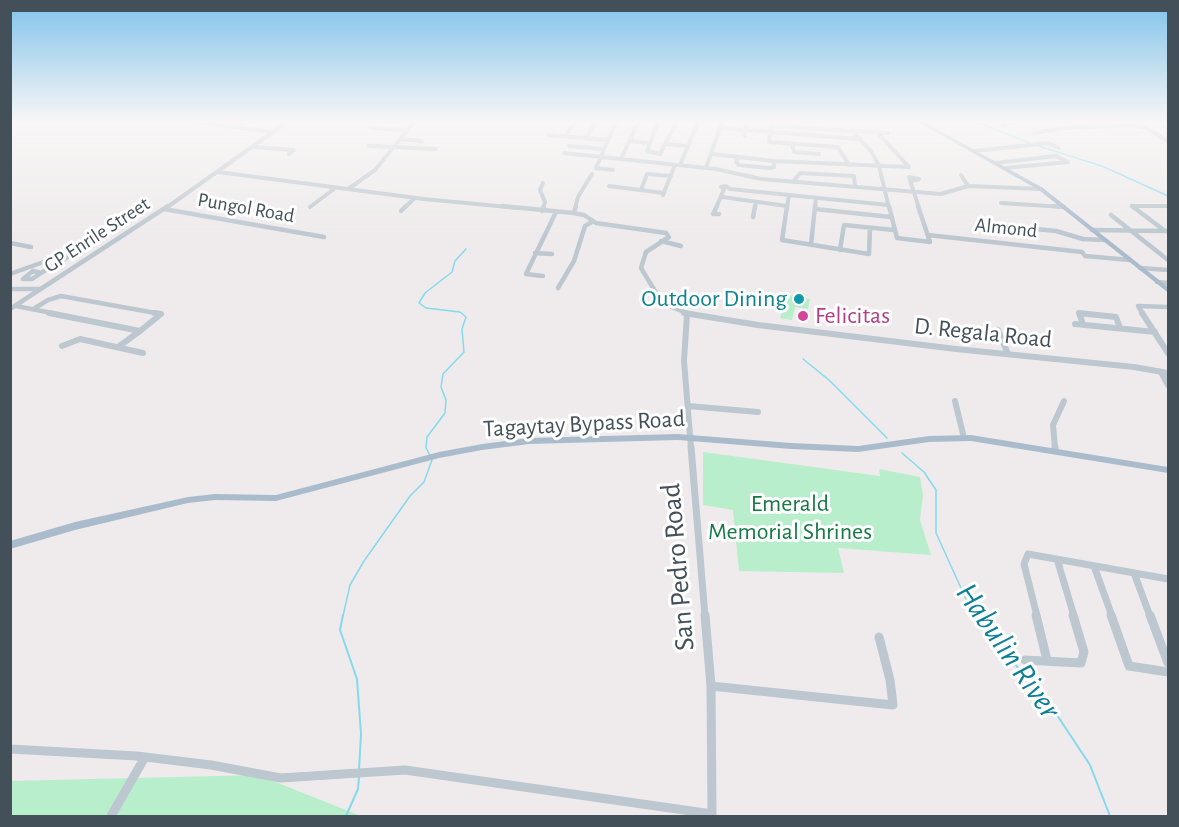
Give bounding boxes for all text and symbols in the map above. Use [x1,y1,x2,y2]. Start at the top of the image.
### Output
street label: Pungol Road [196,188,296,228]
street label: GP Enrile Street [40,192,154,278]
street label: Almond [974,213,1038,243]
place label: Outdoor Dining [641,285,787,313]
marker: Outdoor Dining [792,292,806,306]
place label: Felicitas [815,302,890,330]
marker: Felicitas [796,309,810,323]
street label: D. Regala Road [913,311,1053,355]
street label: Tagaytay Bypass Road [482,404,686,444]
street label: San Pedro Road [654,482,702,652]
park label: Emerald Memorial Shrines [708,490,872,546]
water label: Habulin River [947,576,1069,726]

